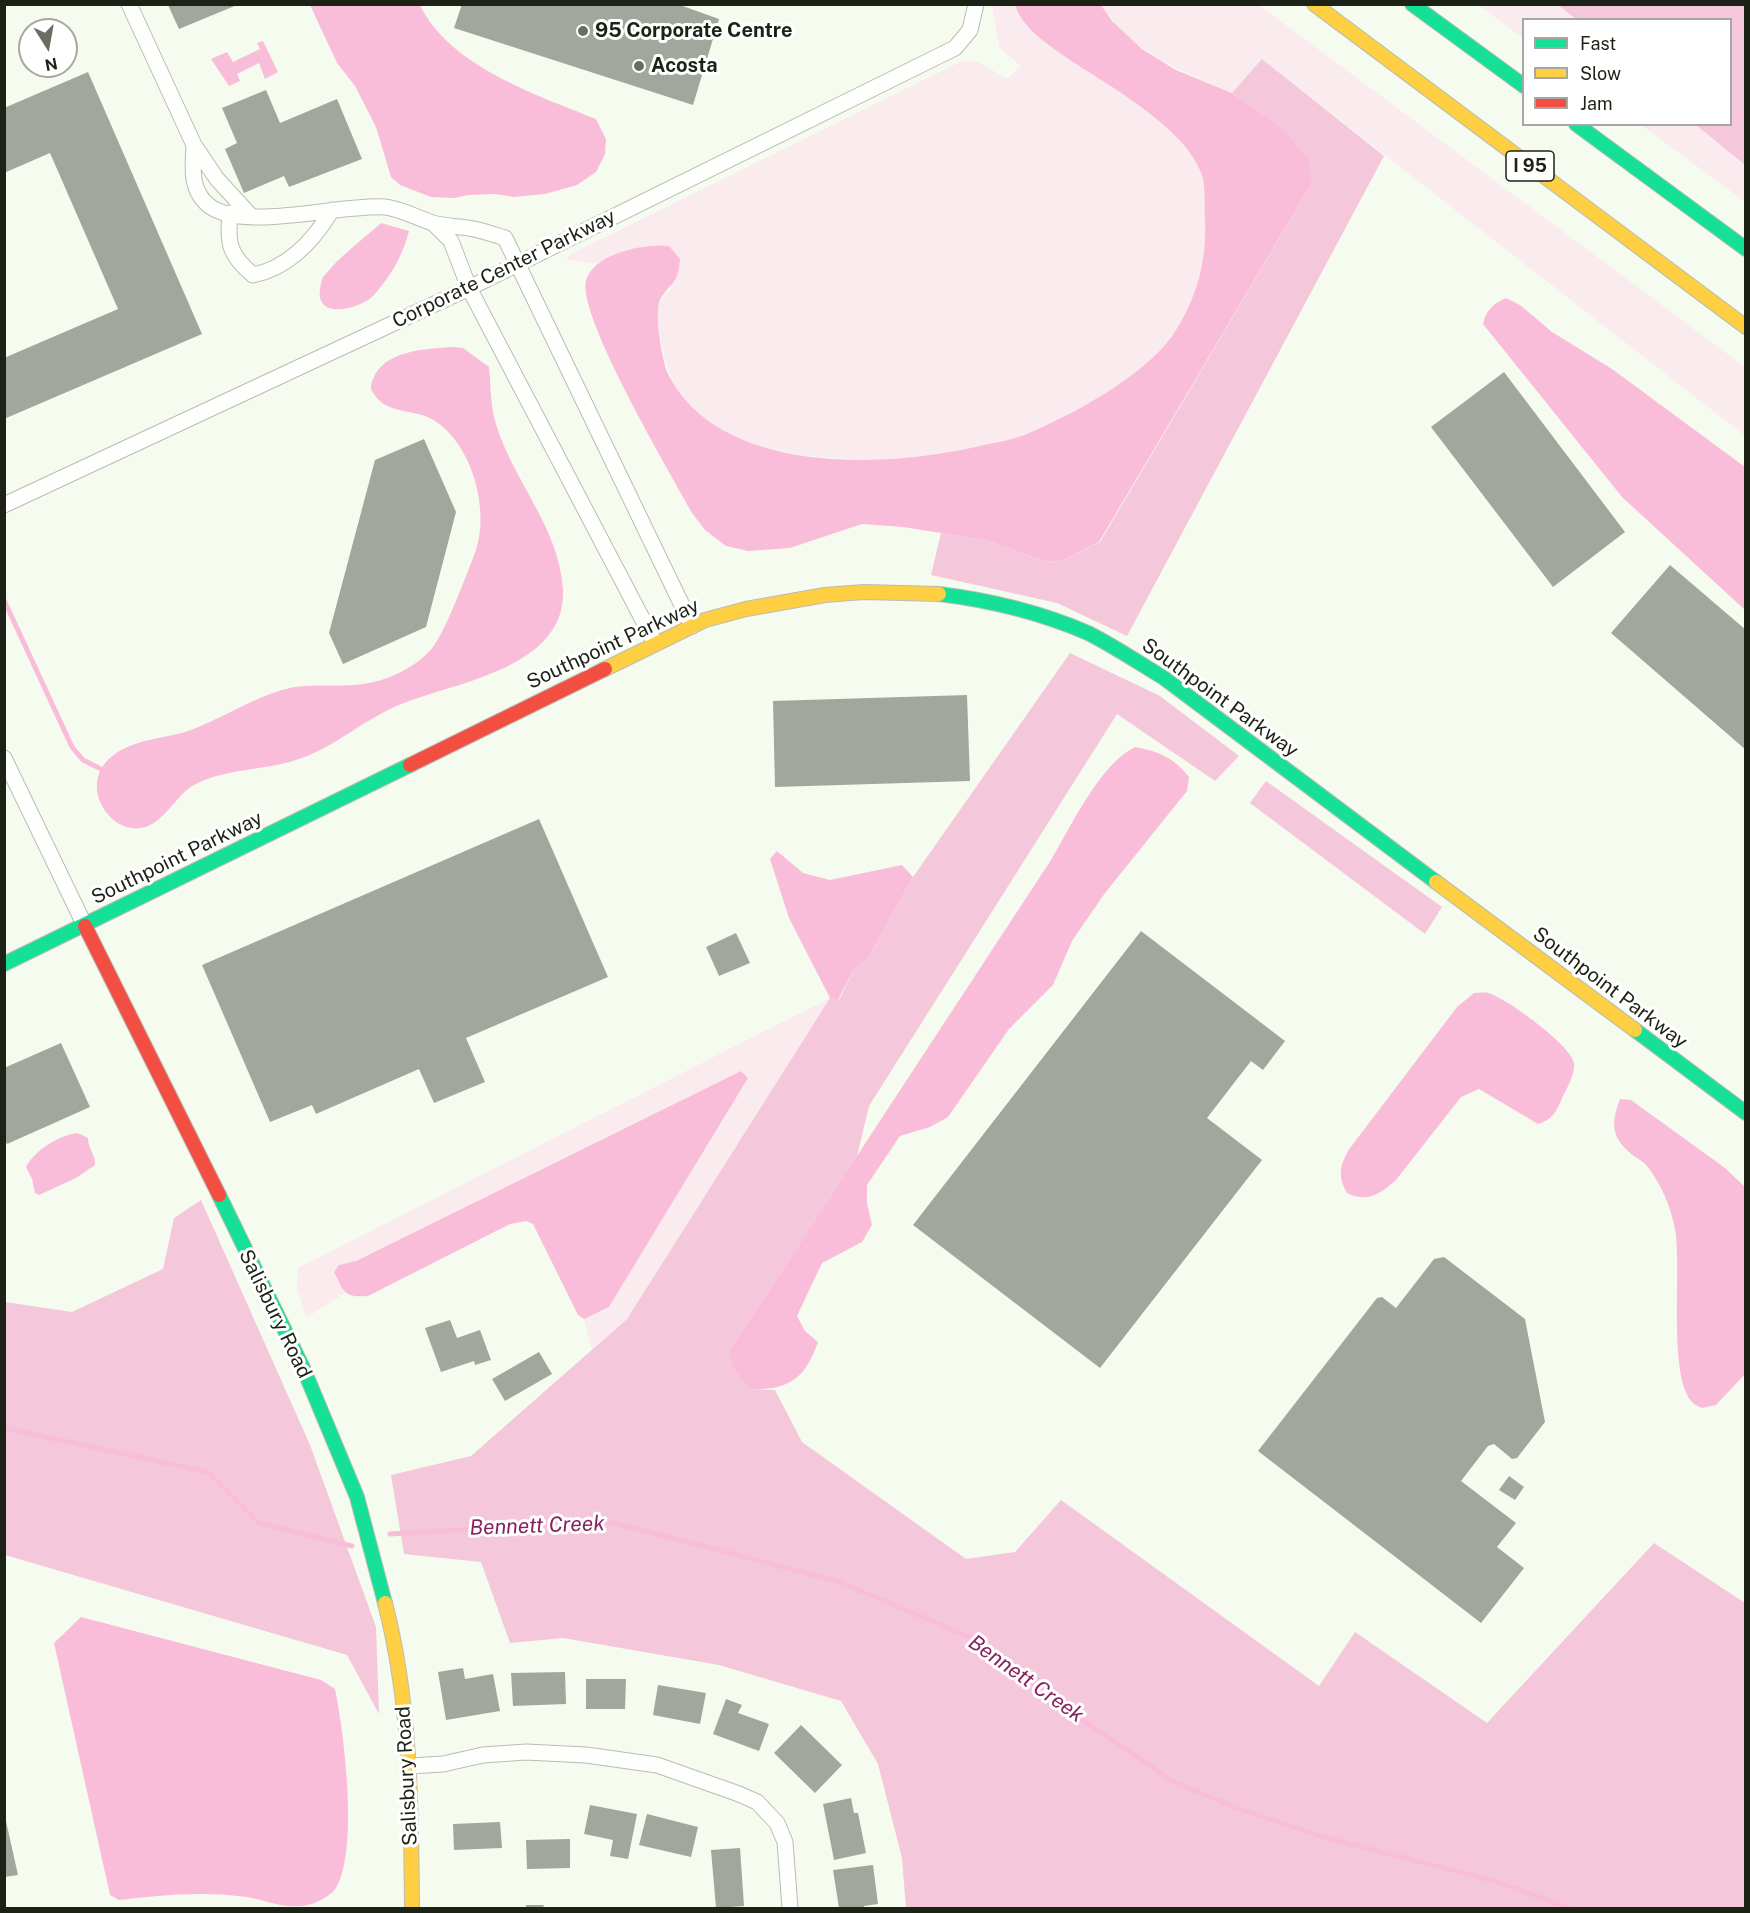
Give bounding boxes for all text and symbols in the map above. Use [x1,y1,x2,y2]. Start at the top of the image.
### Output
north arrow [18,18,78,78]
legend [1522,18,1732,126]
place label: 95 Corporate Centre [595,19,793,43]
marker: 95 Corporate Centre [576,24,590,38]
text: Fast [1580,33,1616,54]
text: N [43,54,59,75]
place label: Acosta [651,54,718,78]
marker: Acosta [632,59,646,73]
text: Slow [1580,63,1621,84]
text: Jam [1580,93,1613,114]
road number: I 95 [1506,151,1554,181]
street label: Corporate Center Parkway [389,204,619,334]
street label: Southpoint Parkway [523,594,703,694]
street label: Southpoint Parkway [1137,633,1303,763]
street label: Southpoint Parkway [88,806,266,910]
street label: Southpoint Parkway [1528,922,1692,1054]
street label: Salisbury Road [234,1246,316,1382]
water label: Bennett Creek [469,1511,605,1541]
water label: Bennett Creek [963,1630,1089,1728]
street label: Salisbury Road [391,1705,423,1847]

